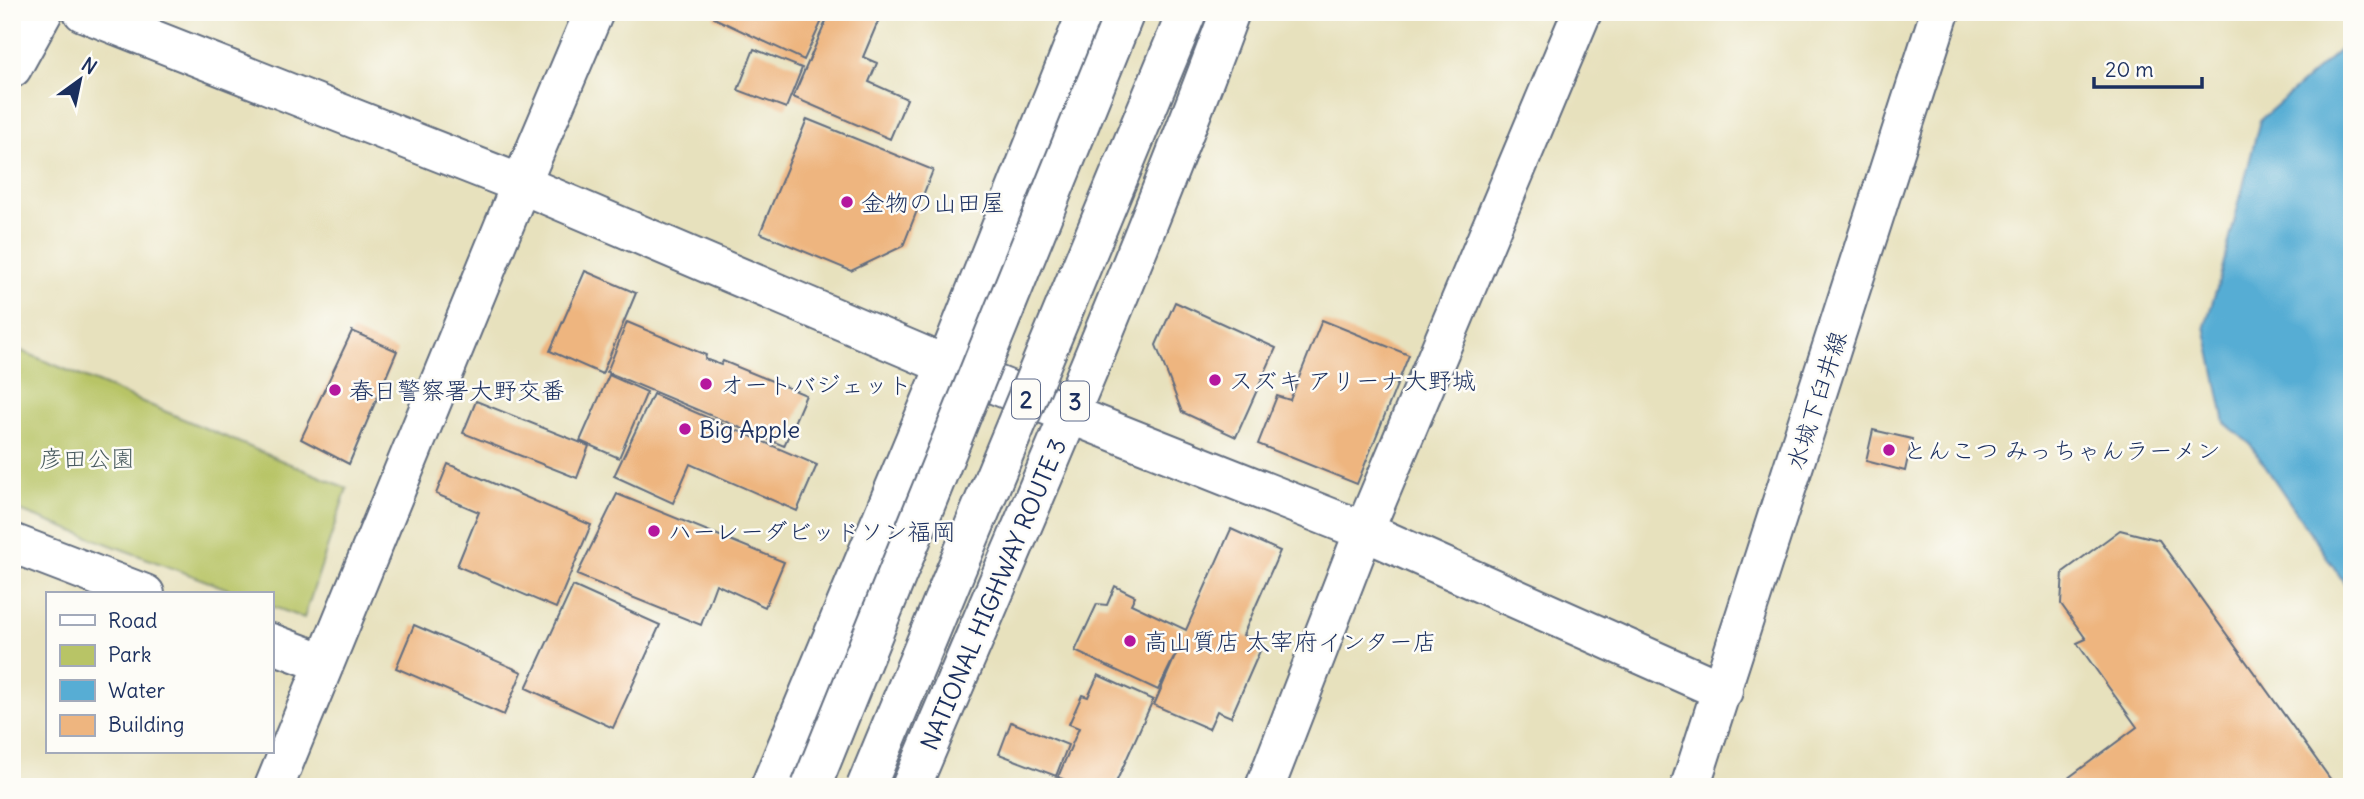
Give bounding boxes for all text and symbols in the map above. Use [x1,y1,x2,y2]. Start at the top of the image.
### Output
north arrow [46,46,116,116]
scale bar [2094,46,2203,90]
text: N [77,52,101,79]
text: 20 m [2105,56,2154,83]
place label: 金物の山田屋 [861,187,1005,217]
marker: 金物の山田屋 [839,194,855,210]
street label: 水城下臼井線 [1779,327,1853,473]
place label: スズキ アリーナ大野城 [1229,365,1476,395]
place label: オートバジェット [720,369,912,399]
marker: スズキ アリーナ大野城 [1207,372,1223,388]
place label: 春日警察署大野交番 [349,375,565,405]
marker: オートバジェット [698,376,714,392]
road number: 2 [1012,380,1040,418]
marker: 春日警察署大野交番 [327,382,343,398]
road number: 3 [1061,382,1089,420]
place label: Big Apple [699,414,800,444]
marker: Big Apple [677,421,693,437]
street label: NATIONAL HIGHWAY ROUTE 3 [914,434,1072,754]
place label: とんこつ みっちゃんラーメン [1903,435,2221,465]
marker: とんこつ みっちゃんラーメン [1881,442,1897,458]
park label: 彦田公園 [39,443,135,473]
place label: ハーレーダビッドソン福岡 [668,516,956,546]
marker: ハーレーダビッドソン福岡 [646,523,662,539]
legend [46,592,273,754]
text: Road [108,607,157,634]
place label: 高山質店 太宰府インター店 [1144,626,1437,656]
marker: 高山質店 太宰府インター店 [1122,633,1138,649]
text: Park [108,641,151,668]
text: Water [108,677,166,704]
text: Building [108,711,184,738]

